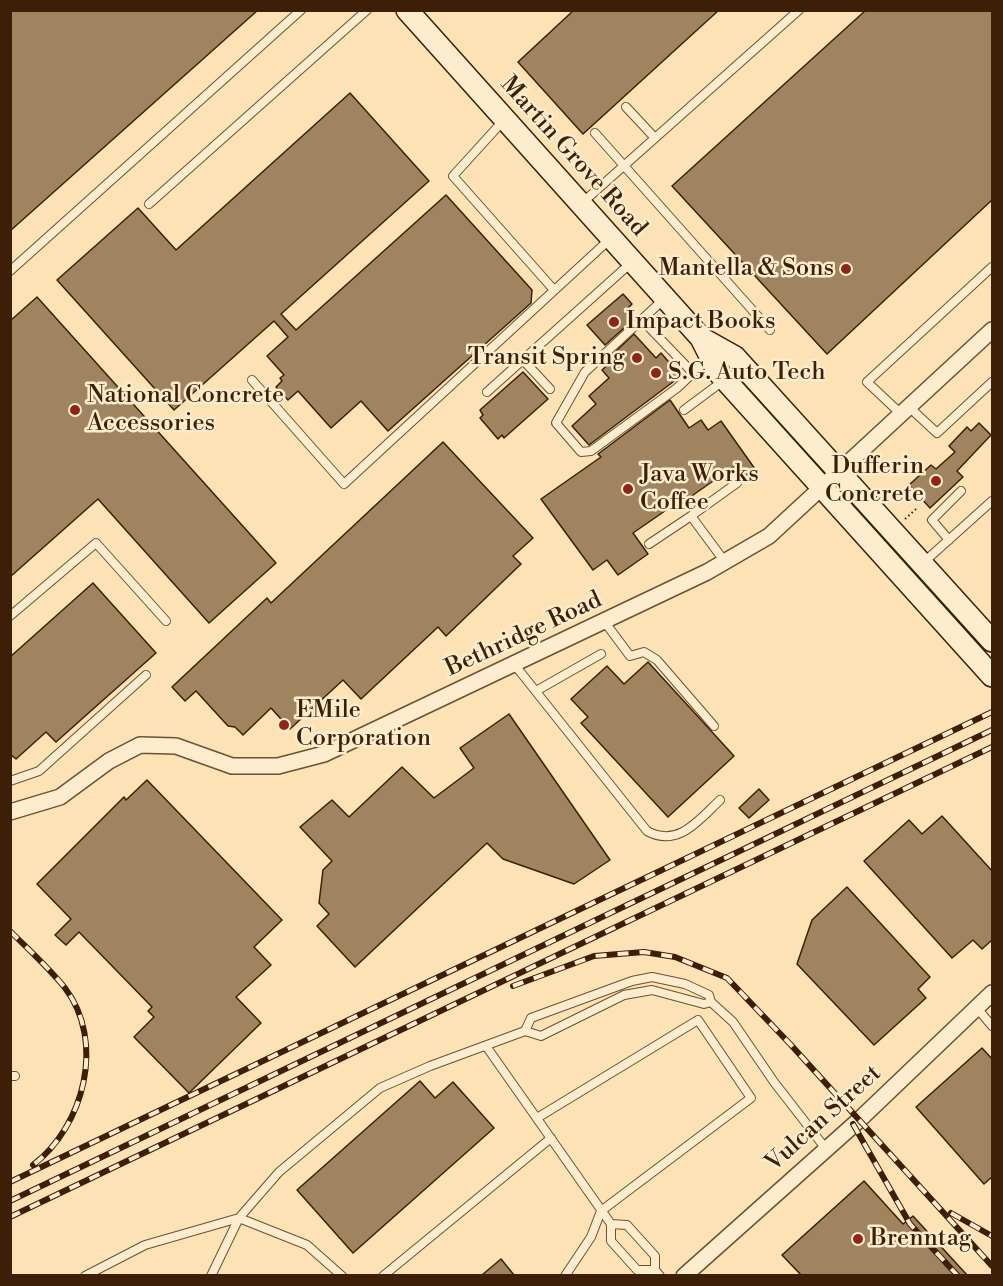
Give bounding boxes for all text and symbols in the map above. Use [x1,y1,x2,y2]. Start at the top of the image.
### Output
street label: Martin Grove Road [494,71,652,243]
place label: Mantella & Sons [658,255,834,283]
marker: Mantella & Sons [839,262,853,276]
place label: Impact Books [626,308,775,336]
marker: Impact Books [607,315,621,329]
place label: Transit Spring [468,344,625,372]
marker: Transit Spring [630,351,644,365]
place label: S.G. Auto Tech [668,359,825,387]
marker: S.G. Auto Tech [649,366,663,380]
place label: National Concrete Accessories [87,382,284,438]
marker: National Concrete Accessories [68,403,82,417]
place label: Dufferin Concrete [825,453,924,509]
place label: Java Works Coffee [640,461,759,517]
marker: Dufferin Concrete [929,474,943,488]
marker: Java Works Coffee [621,482,635,496]
street label: Bethridge Road [441,586,607,684]
place label: EMile Corporation [296,697,431,753]
marker: EMile Corporation [277,718,291,732]
street label: Vulcan Street [760,1060,888,1178]
place label: Brenntag [870,1225,971,1253]
marker: Brenntag [851,1232,865,1246]

